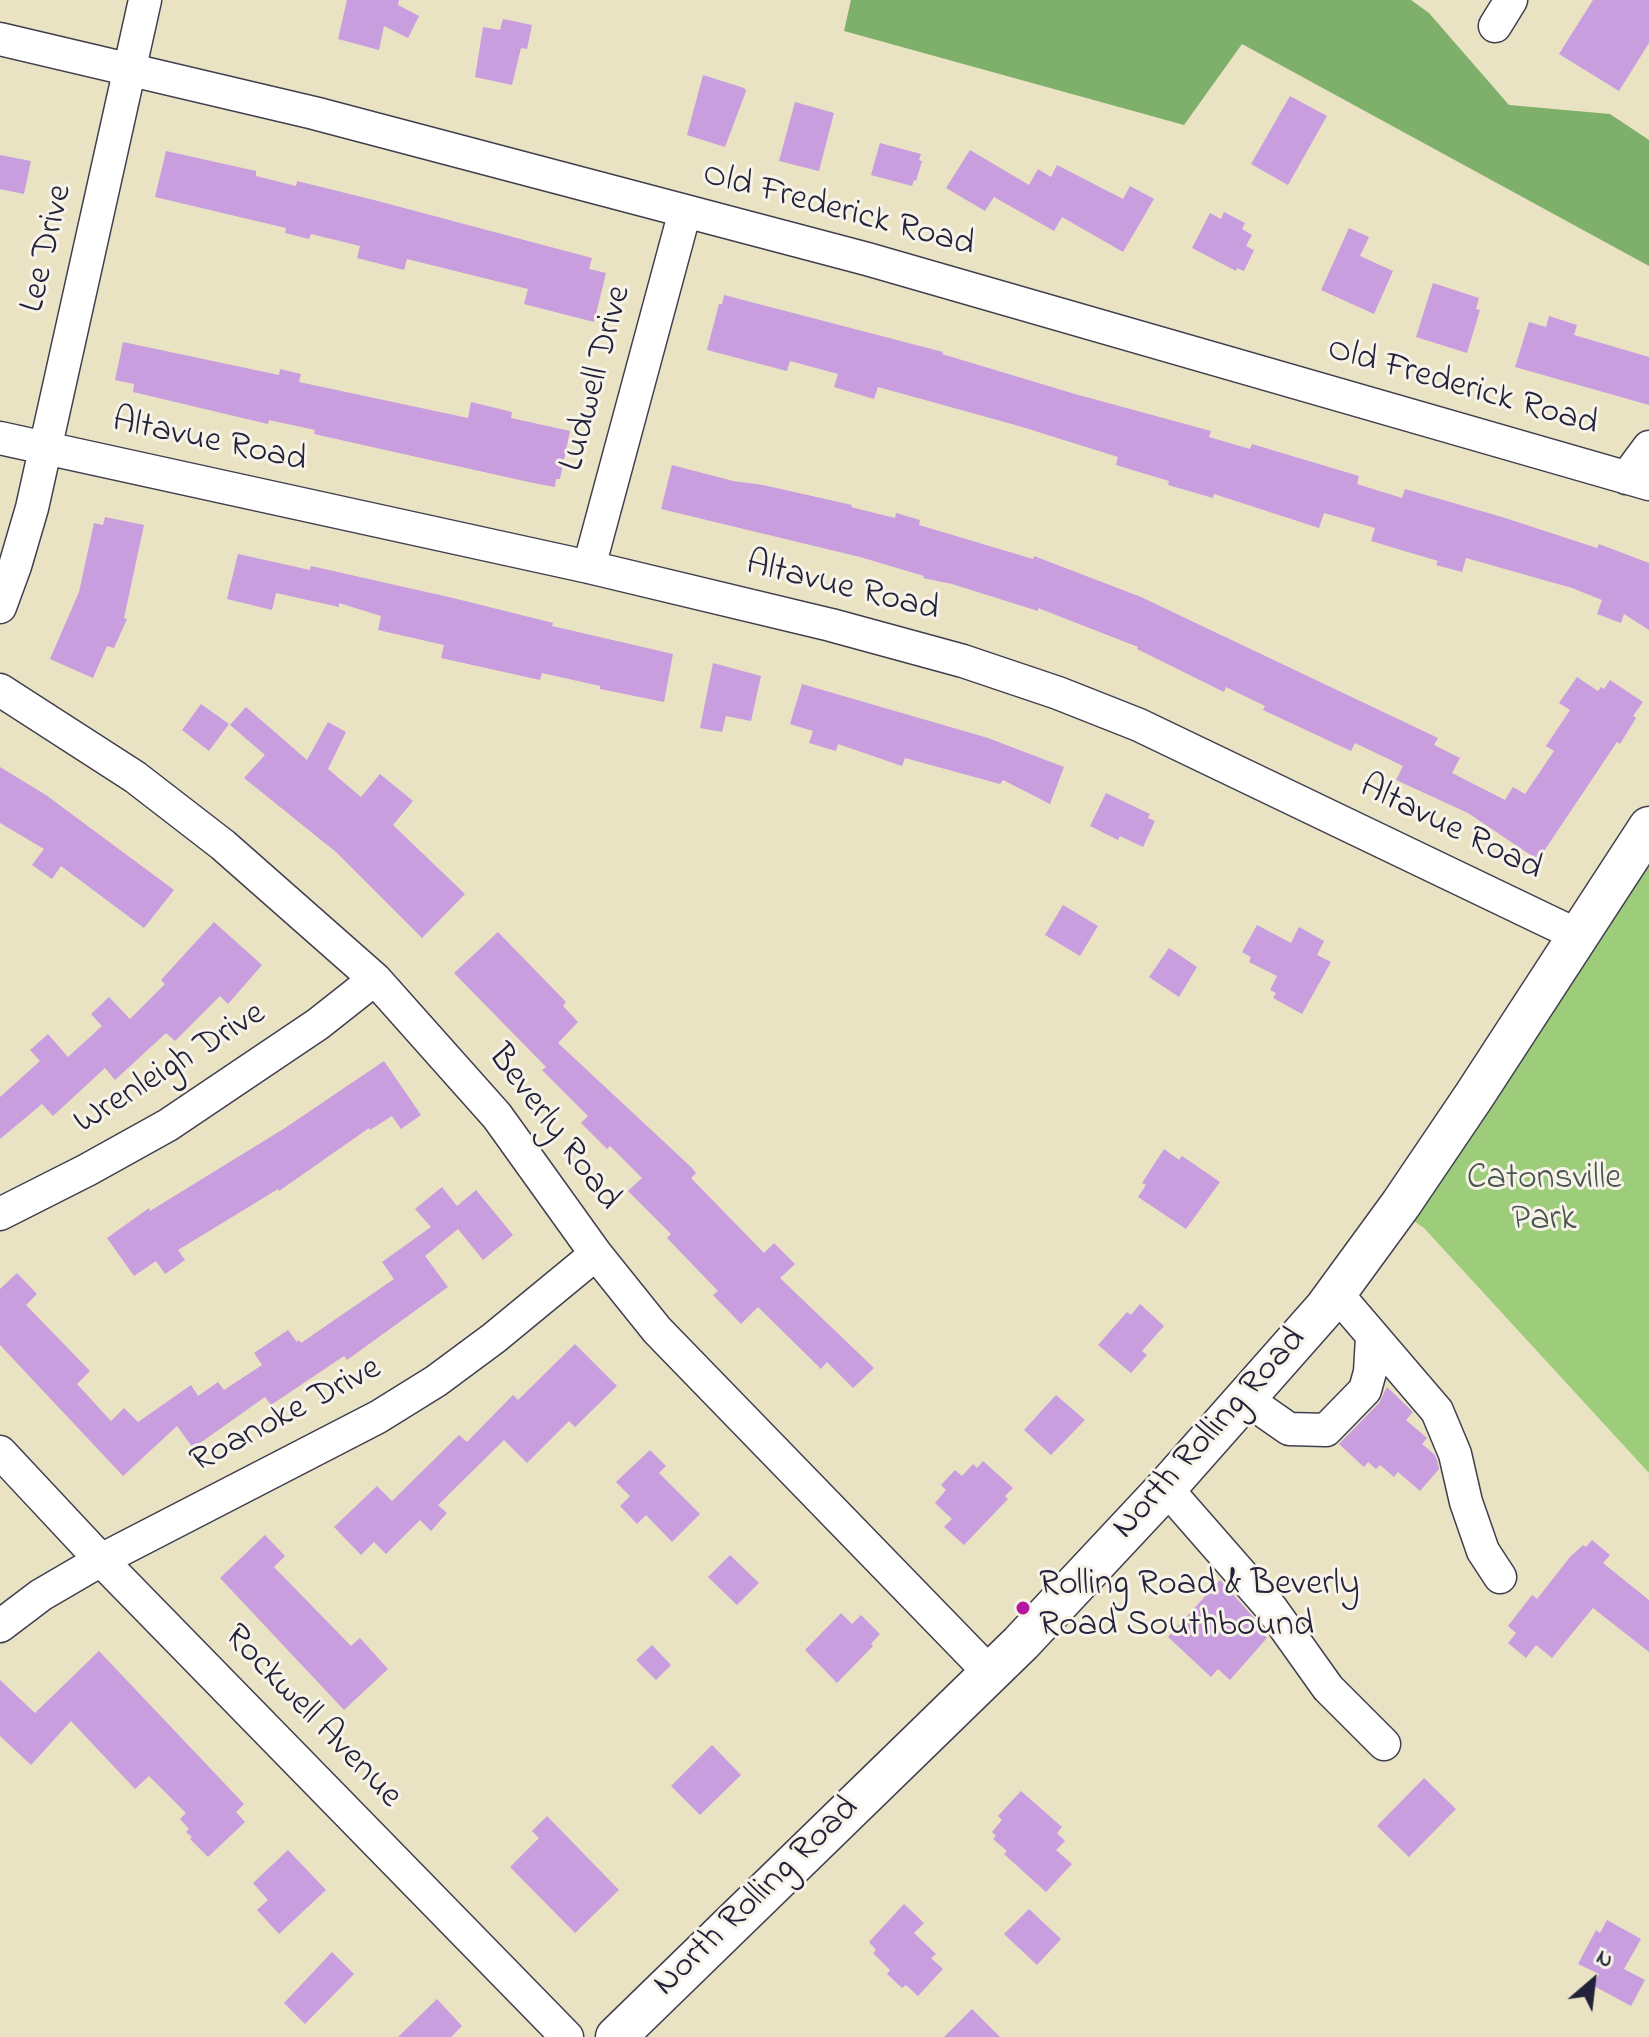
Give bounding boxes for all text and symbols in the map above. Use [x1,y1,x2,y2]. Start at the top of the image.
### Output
street label: Old Frederick Road [697,155,979,269]
street label: Lee Drive [13,181,85,317]
street label: Ludwell Drive [553,282,643,476]
street label: Old Frederick Road [1322,330,1602,448]
street label: Altavue Road [108,401,310,485]
street label: Altavue Road [741,544,943,634]
street label: Altavue Road [1352,767,1548,893]
street label: Wrenleigh Drive [67,994,275,1146]
street label: Beverly Road [476,1038,628,1220]
park label: Catonsville Park [1467,1159,1621,1244]
street label: North Rolling Road [1105,1320,1317,1550]
street label: Roanoke Drive [184,1349,390,1485]
place label: Rolling Road & Beverly Road Southbound [1039,1565,1360,1650]
marker: Rolling Road & Beverly Road Southbound [1014,1599,1032,1617]
street label: Rockwell Avenue [212,1617,410,1819]
street label: North Rolling Road [646,1789,870,2007]
north arrow [1553,1941,1633,2021]
text: N [1590,1942,1618,1977]

